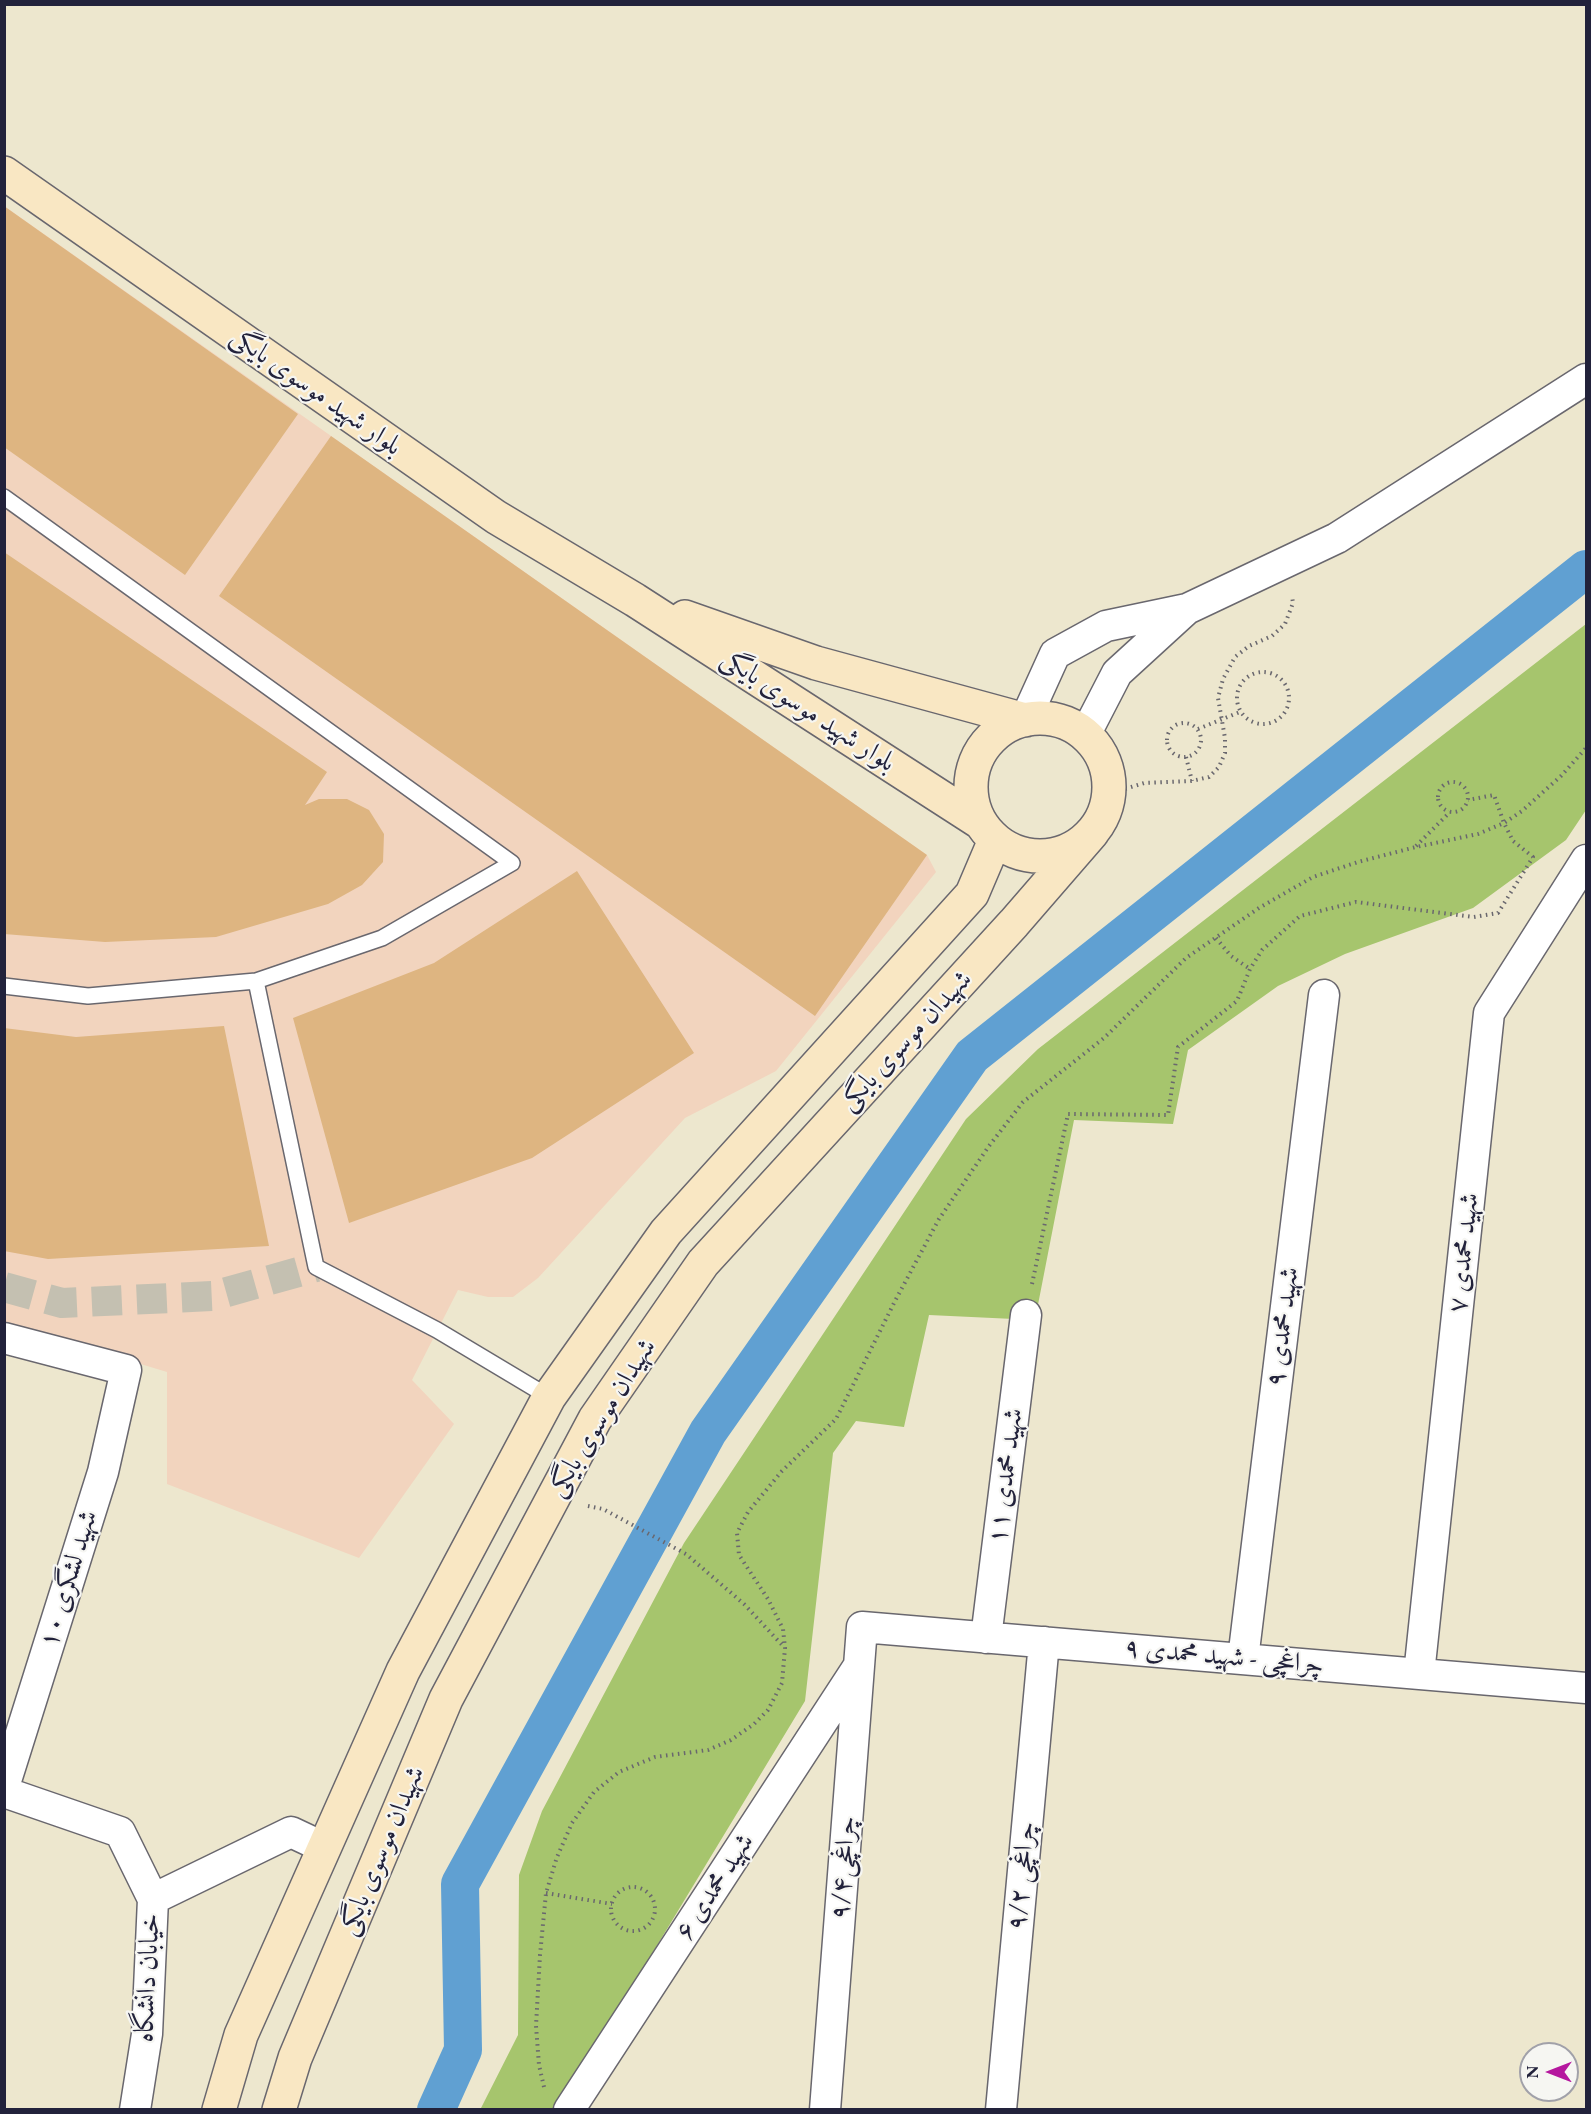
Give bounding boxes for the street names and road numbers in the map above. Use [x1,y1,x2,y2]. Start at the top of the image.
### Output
street label: بلوار شهید موسوی بایگی [224,321,408,463]
street label: بلوار شهید موسوی بایگی [715,642,901,780]
street label: شهیدان موسوی بایگی [833,964,979,1118]
street label: شهید محمدی ۷ [1442,1191,1486,1315]
street label: شهید محمدی ۹ [1260,1265,1306,1389]
street label: شهیدان موسوی بایگی [540,1333,664,1503]
street label: شهید محمدی ۱۱ [982,1406,1030,1546]
street label: شهید لشگری ۱۰ [33,1506,105,1652]
street label: ۹ چراغچی - شهید محمدی [1123,1632,1325,1682]
street label: شهیدان موسوی بایگی [332,1762,432,1940]
street label: ۹/۴چراغچی [824,1815,864,1921]
street label: ۹/۲ چراغچی [1001,1820,1043,1932]
street label: شهید محمدی ۶ [669,1828,761,1946]
street label: خیابان دانشگاه [128,1913,168,2043]

